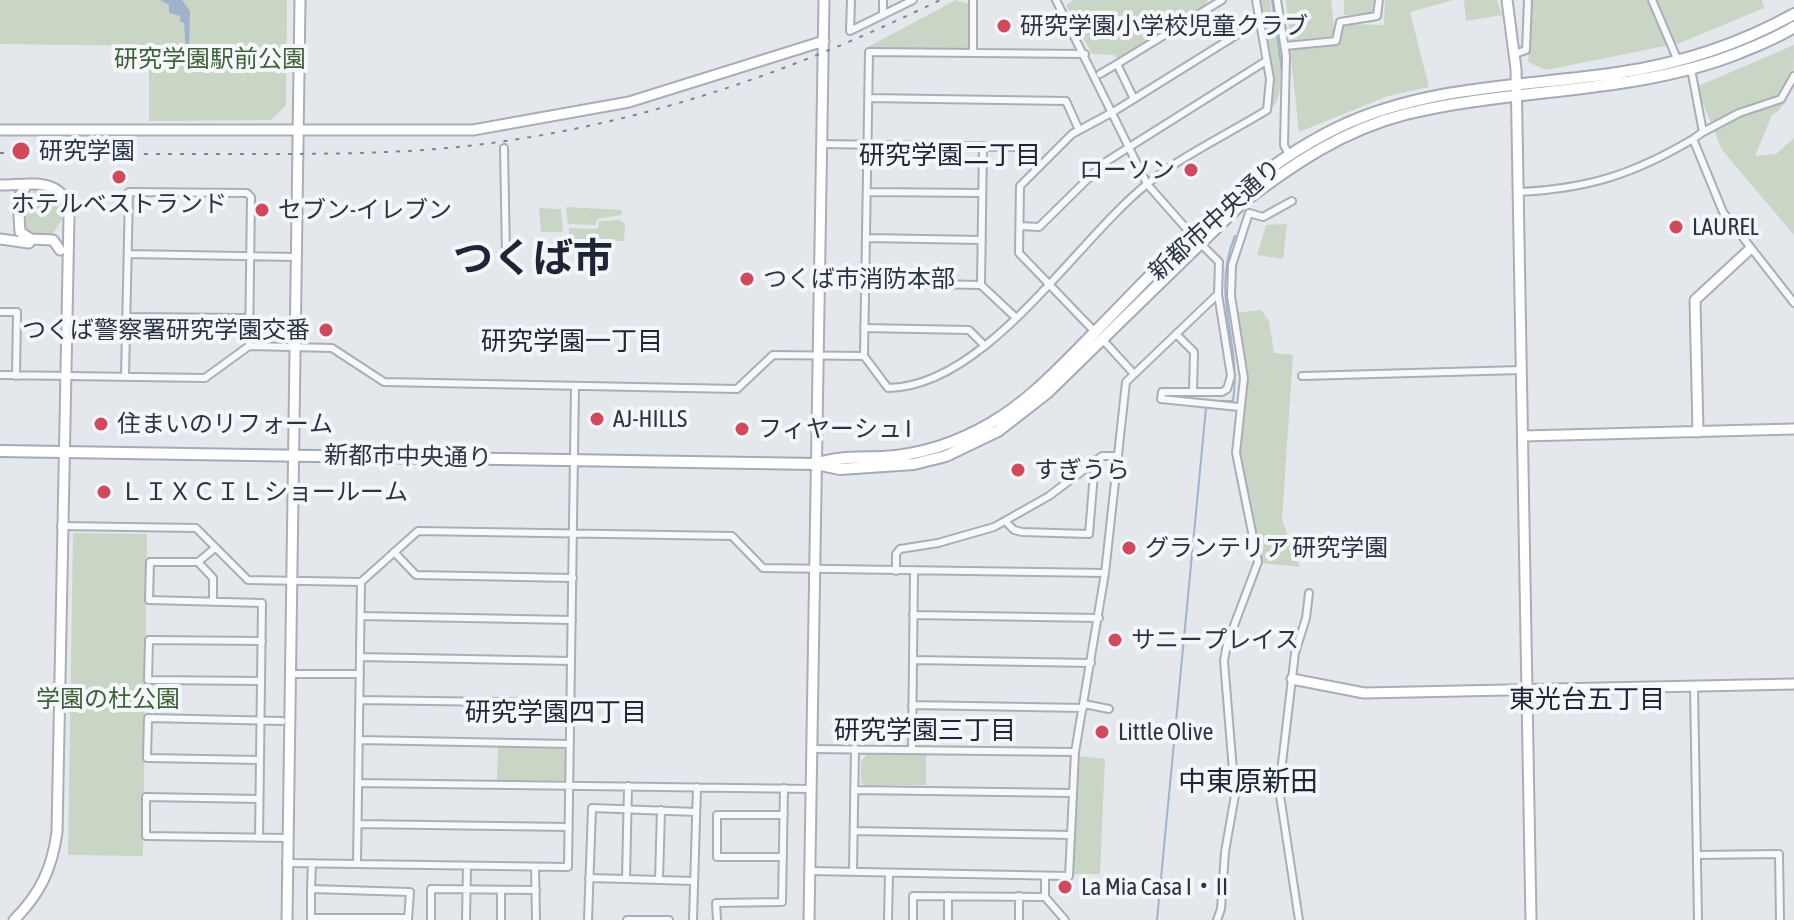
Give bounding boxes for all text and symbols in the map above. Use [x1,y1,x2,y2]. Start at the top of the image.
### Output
place label: 研究学園小学校児童クラブ [1020,12,1308,40]
marker: 研究学園小学校児童クラブ [995,17,1013,35]
park label: 研究学園駅前公園 [114,45,306,73]
place label: 研究学園 [39,137,135,165]
marker: 研究学園 [10,140,32,162]
district label: 研究学園二丁目 [859,140,1041,172]
street label: 新都市中央通り [1143,153,1287,287]
place label: ローソン [1079,156,1175,184]
marker: ローソン [1182,161,1200,179]
marker: ホテルベストランド [110,168,128,186]
place label: ホテルベストランド [11,190,227,218]
place label: セブン-イレブン [278,196,452,224]
marker: セブン-イレブン [253,201,271,219]
place label: LAUREL [1692,213,1759,241]
marker: LAUREL [1667,218,1685,236]
district label: つくば市 [453,235,613,283]
place label: つくば市消防本部 [763,265,955,293]
marker: つくば市消防本部 [738,270,756,288]
place label: つくば警察署研究学園交番 [22,316,310,344]
marker: つくば警察署研究学園交番 [317,321,335,339]
district label: 研究学園一丁目 [481,326,663,358]
place label: AJ-HILLS [613,405,687,433]
place label: 住まいのリフォーム [117,410,333,438]
marker: AJ-HILLS [588,410,606,428]
marker: 住まいのリフォーム [92,415,110,433]
place label: フィヤーシュ I [758,415,911,443]
marker: フィヤーシュ I [733,420,751,438]
street label: 新都市中央通り [324,441,492,473]
place label: すぎうら [1034,456,1130,484]
marker: すぎうら [1009,461,1027,479]
place label: ＬＩＸＣＩＬショールーム [120,478,408,506]
marker: ＬＩＸＣＩＬショールーム [95,483,113,501]
place label: グランテリア 研究学園 [1145,534,1388,562]
marker: グランテリア 研究学園 [1120,539,1138,557]
place label: サニープレイス [1131,626,1299,654]
marker: サニープレイス [1106,631,1124,649]
district label: 東光台五丁目 [1509,684,1665,716]
park label: 学園の杜公園 [36,685,180,713]
district label: 研究学園四丁目 [465,697,647,729]
district label: 研究学園三丁目 [834,715,1016,747]
place label: Little Olive [1118,718,1213,746]
marker: Little Olive [1093,723,1111,741]
district label: 中東原新田 [1178,765,1318,799]
place label: La Mia Casa I・II [1081,873,1228,901]
marker: La Mia Casa I・II [1056,878,1074,896]

